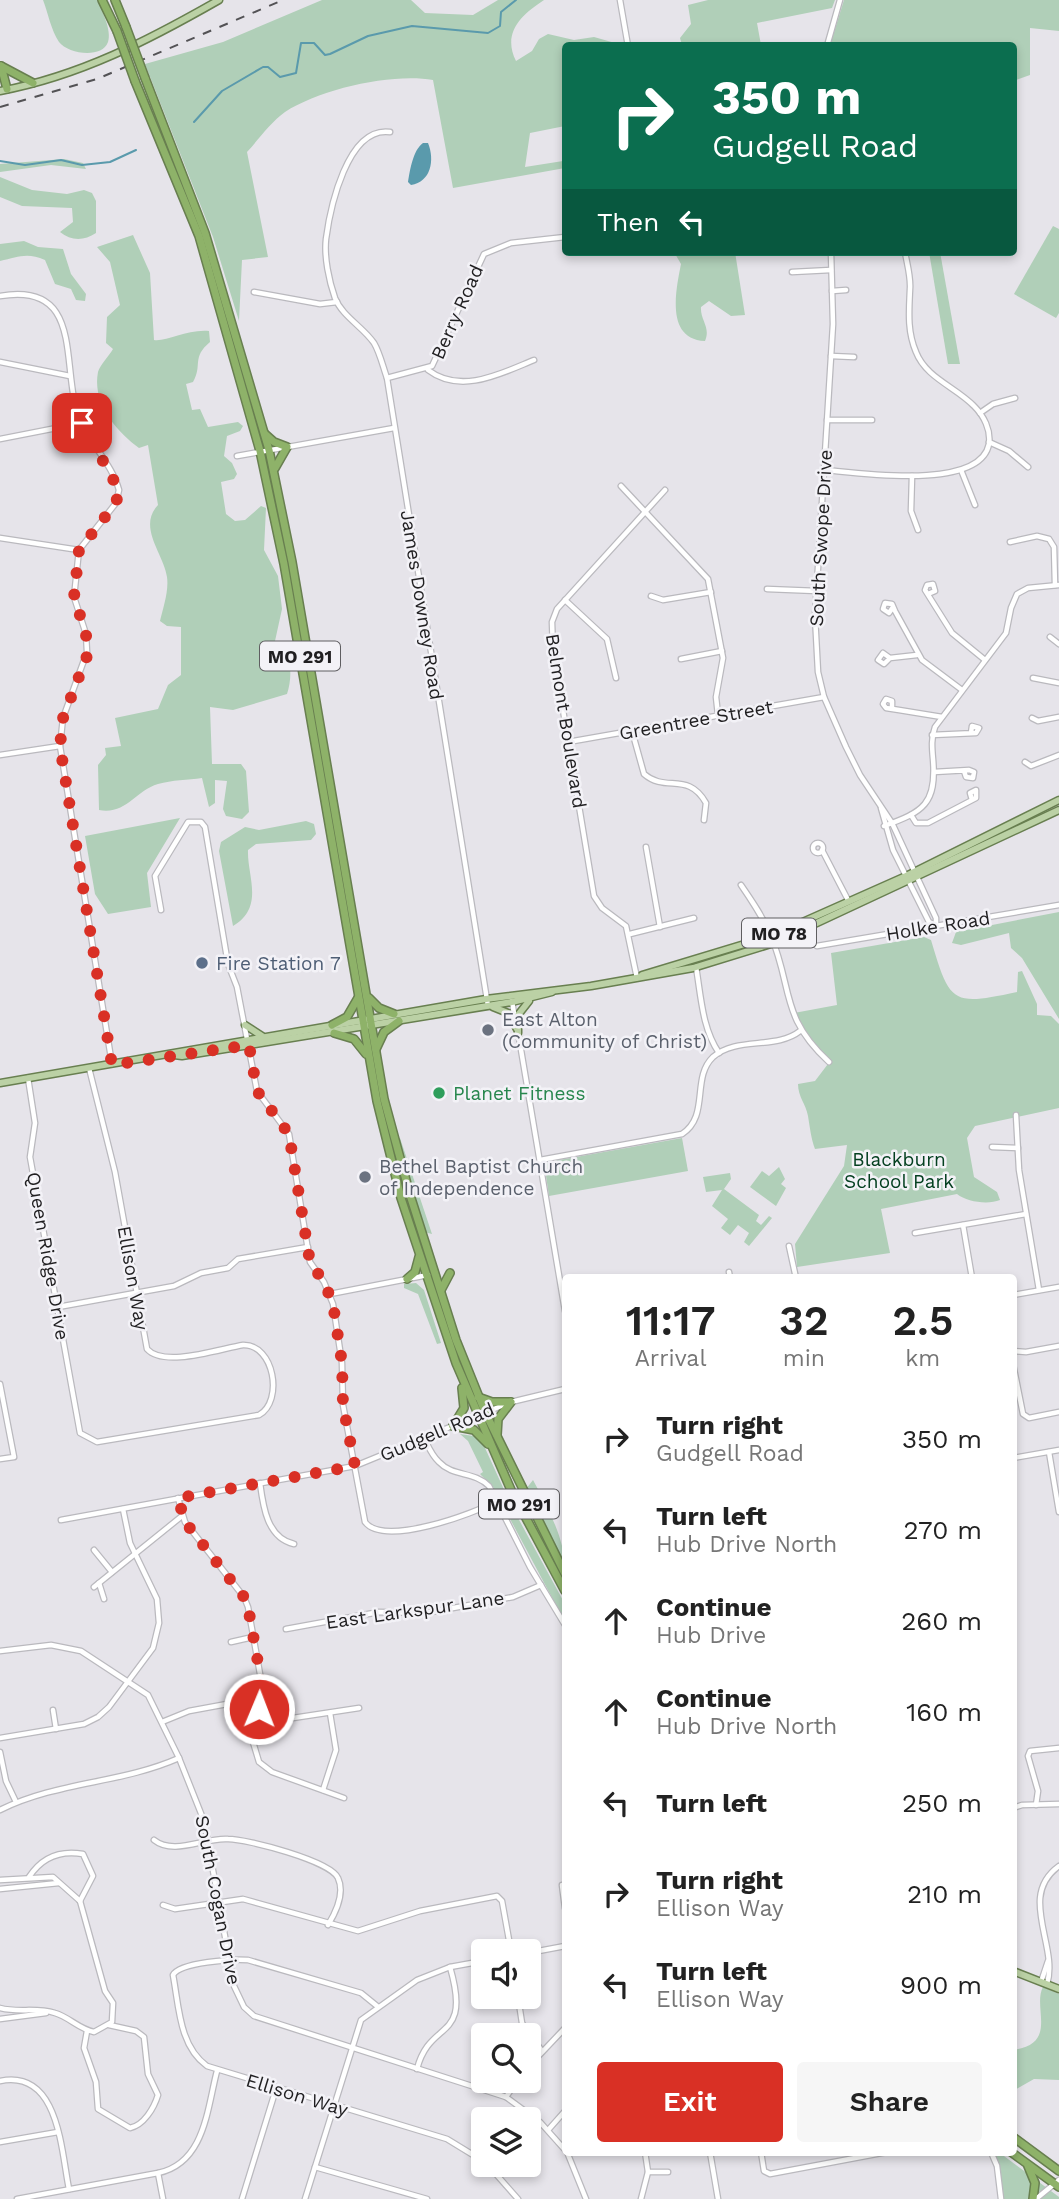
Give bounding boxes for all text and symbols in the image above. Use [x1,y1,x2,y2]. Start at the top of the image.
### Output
text: 350 m [712,68,861,126]
icon: right [597,70,688,161]
text: Gudgell Road [712,127,918,165]
icon: left [673,203,711,241]
text: Then [597,207,659,237]
street label: Berry Road [426,261,488,363]
pin [52,393,112,453]
icon: arrive [63,404,101,442]
street label: South Swope Drive [805,449,837,627]
street label: James Downey Road [396,508,448,702]
street label: Belmont Boulevard [541,632,591,810]
road number: MO 291 [260,642,340,670]
street label: Greentree Street [617,695,775,745]
street label: Holke Road [884,906,992,946]
road number: MO 78 [742,918,816,948]
place label: Fire Station 7 [216,952,341,975]
marker: Fire Station 7 [194,955,210,971]
place label: East Alton (Community of Christ) [502,1008,707,1053]
marker: East Alton (Community of Christ) [480,1022,496,1038]
place label: Planet Fitness [453,1082,585,1105]
marker: Planet Fitness [431,1085,447,1101]
park label: Blackburn School Park [844,1148,954,1193]
place label: Bethel Baptist Church of Independence [379,1155,583,1200]
marker: Bethel Baptist Church of Independence [357,1169,373,1185]
street label: Queen Ridge Drive [22,1170,74,1342]
street label: Ellison Way [113,1224,154,1332]
text: 11:17 [626,1296,715,1345]
text: 32 [779,1296,829,1345]
text: 2.5 [892,1296,953,1345]
text: Arrival [635,1345,706,1372]
text: min [783,1345,825,1372]
text: km [905,1345,940,1372]
street label: Gudgell Road [376,1398,498,1466]
text: Turn right [656,1410,783,1440]
icon: right [597,1420,635,1458]
text: 350 m [902,1424,982,1454]
text: Gudgell Road [656,1440,804,1467]
road number: MO 291 [479,1490,559,1518]
text: Turn left [656,1501,767,1531]
icon: left [597,1511,635,1549]
text: 270 m [903,1515,982,1545]
text: Hub Drive North [656,1531,837,1558]
street label: East Larkspur Lane [324,1586,506,1634]
text: Continue [656,1592,772,1622]
icon: ahead [597,1602,635,1640]
text: 260 m [901,1606,982,1636]
text: Hub Drive [656,1622,766,1649]
position arrow [222,1672,296,1746]
text: Continue [656,1683,772,1713]
icon: ahead [597,1693,635,1731]
text: 160 m [906,1697,982,1727]
text: Hub Drive North [656,1713,837,1740]
icon: left [597,1784,635,1822]
text: Turn left [656,1788,767,1818]
text: 250 m [902,1788,982,1818]
street label: South Cogan Drive [190,1813,246,1987]
text: Turn right [656,1865,783,1895]
icon: right [597,1875,635,1913]
text: 210 m [907,1879,982,1909]
text: Ellison Way [656,1895,784,1922]
map controls [471,1939,541,2177]
button: sound [471,1939,541,2009]
text: Turn left [656,1956,767,1986]
icon: left [597,1966,635,2004]
text: 900 m [900,1970,982,2000]
text: Ellison Way [656,1986,784,2013]
button: search [471,2023,541,2093]
button: Exit [597,2062,783,2142]
button: Share [797,2062,982,2142]
street label: Ellison Way [243,2069,351,2121]
button: layers [471,2107,541,2177]

